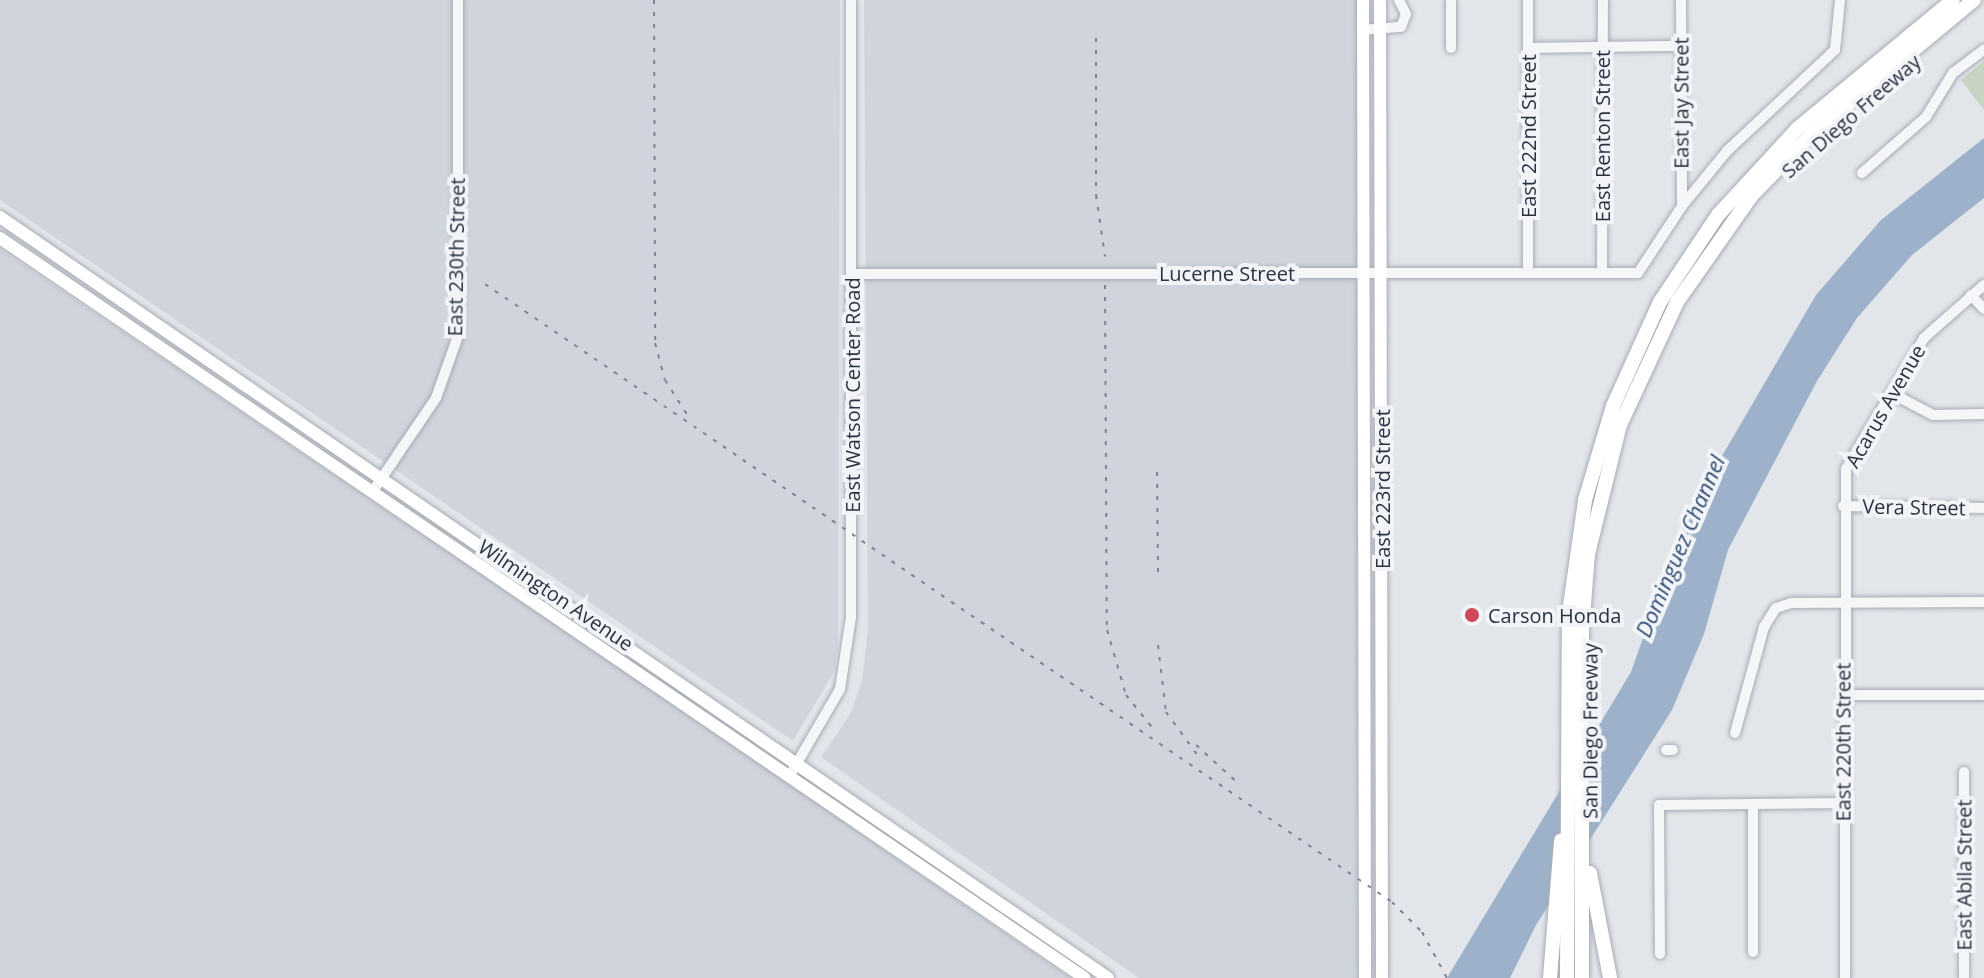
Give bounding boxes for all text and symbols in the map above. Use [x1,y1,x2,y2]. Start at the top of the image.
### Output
street label: East Jay Street [1669,37,1693,169]
street label: San Diego Freeway [1777,49,1925,183]
street label: East Renton Street [1590,50,1614,222]
street label: East 222nd Street [1516,54,1540,218]
street label: East 230th Street [443,177,469,337]
street label: Lucerne Street [1159,261,1295,285]
street label: East Watson Center Road [840,277,864,513]
street label: Acarus Avenue [1840,340,1930,472]
street label: East 223rd Street [1370,409,1394,569]
water label: Dominguez Channel [1630,451,1730,641]
street label: Vera Street [1862,494,1966,520]
street label: Wilmington Avenue [474,534,638,656]
place label: Carson Honda [1488,603,1621,627]
marker: Carson Honda [1463,606,1481,624]
street label: San Diego Freeway [1578,643,1602,819]
street label: East 220th Street [1831,663,1855,821]
street label: East Abila Street [1952,799,1976,951]

